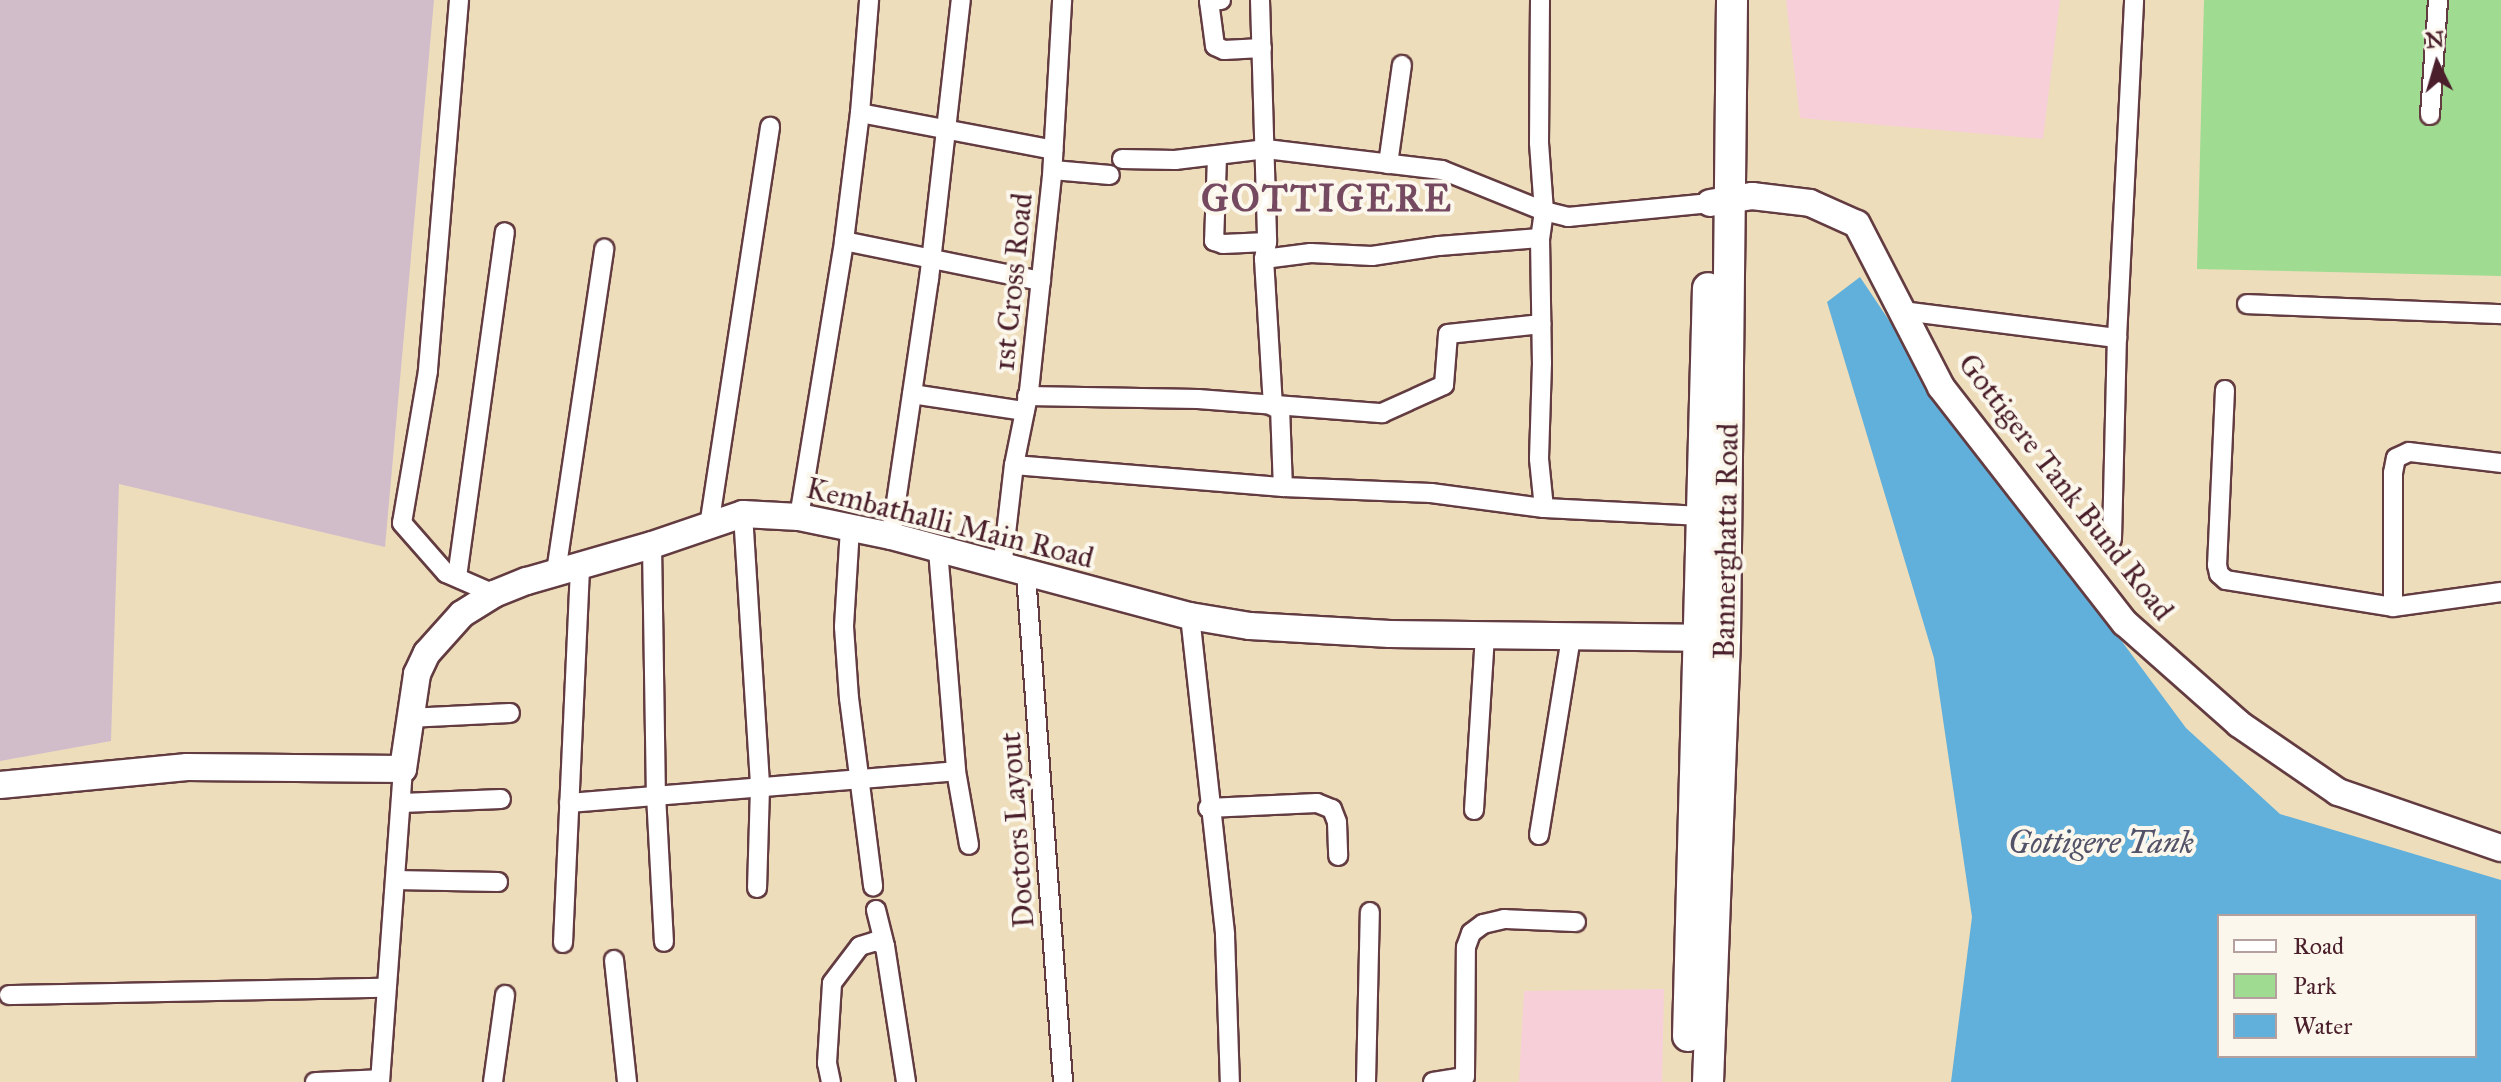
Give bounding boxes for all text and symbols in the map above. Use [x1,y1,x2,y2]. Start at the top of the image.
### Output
north arrow [2397,24,2477,104]
text: N [2424,25,2445,54]
district label: GOTTIGERE [1201,176,1453,222]
street label: 1st Cross Road [986,191,1040,373]
street label: Gottigere Tank Bund Road [1951,346,2181,628]
street label: Bannerghatta Road [1706,423,1746,659]
street label: Kembathalli Main Road [802,470,1098,576]
street label: Doctors Layout [992,731,1042,929]
water label: Gottigere Tank [2008,824,2194,862]
legend [2217,914,2477,1058]
text: Road [2293,931,2344,961]
text: Park [2293,971,2336,1001]
text: Water [2293,1011,2352,1041]

